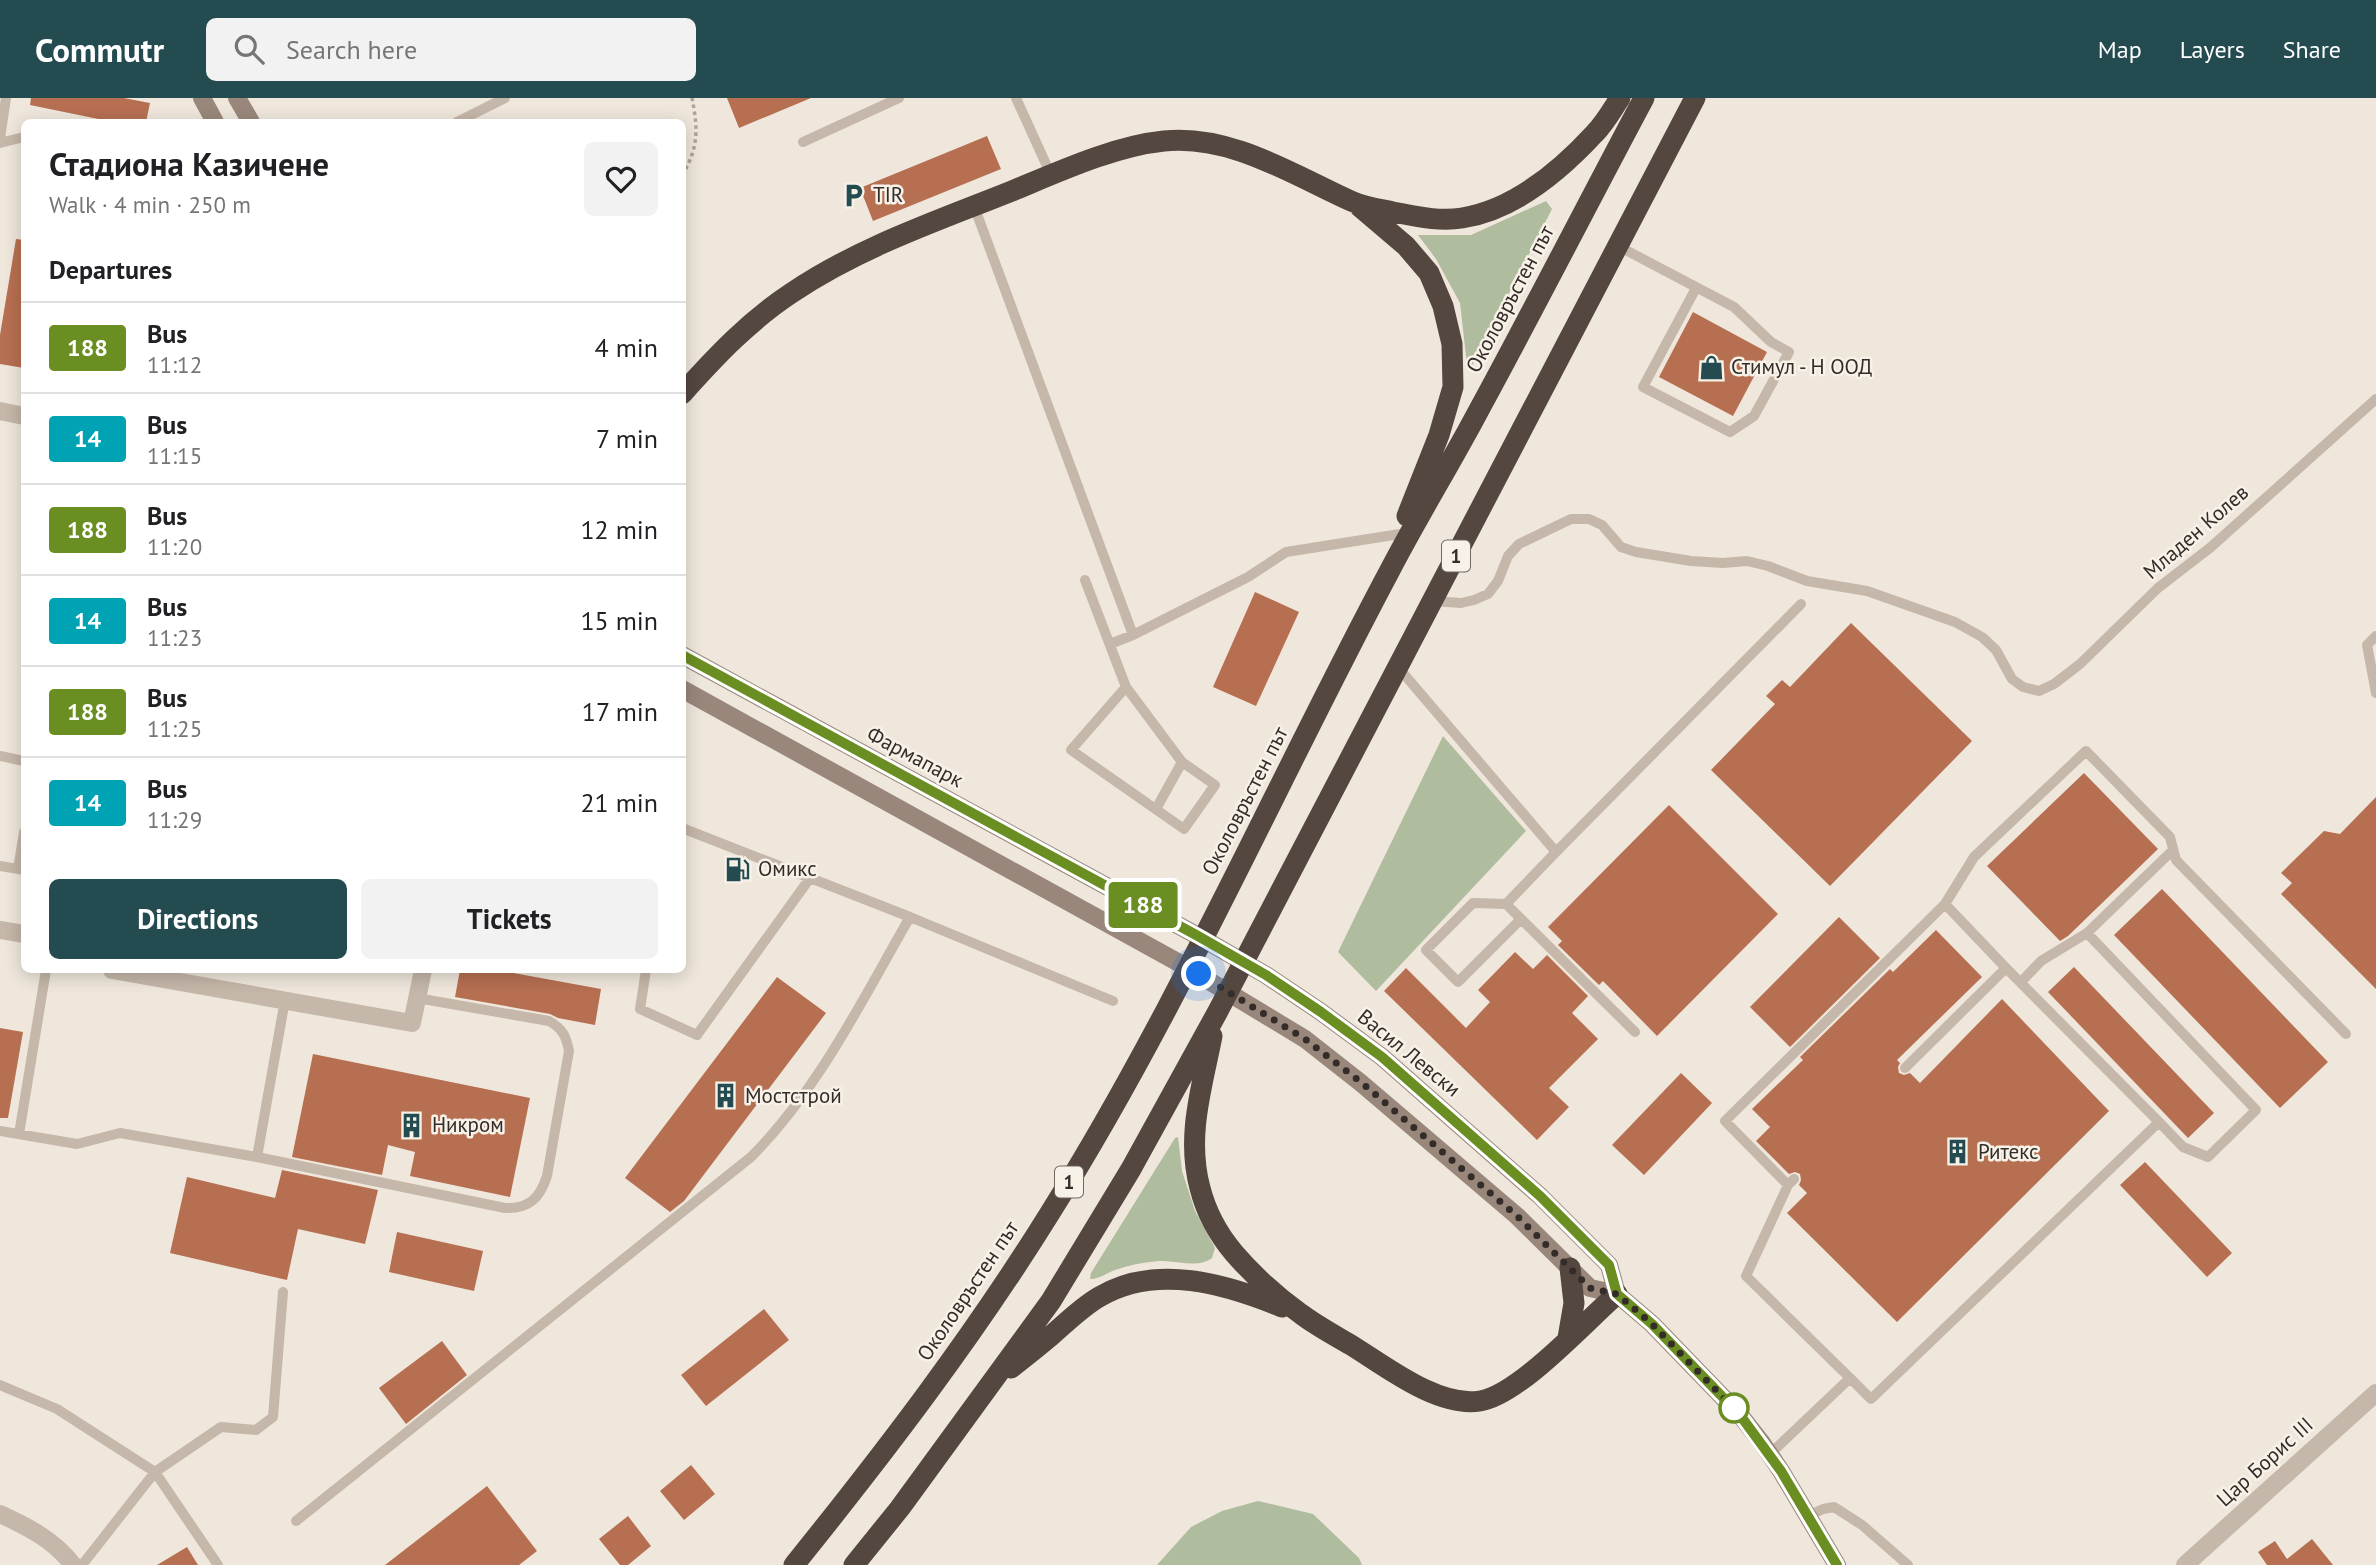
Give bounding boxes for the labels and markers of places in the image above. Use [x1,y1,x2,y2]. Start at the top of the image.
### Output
parking icon: TIR [839,181,867,209]
place label: TIR [873,181,903,208]
shop icon: Стимул - Н ООД [1697,353,1725,381]
place label: Стимул - Н ООД [1731,353,1872,380]
fuel station icon: Омикс [724,855,752,883]
place label: Омикс [758,855,817,882]
building icon: Мостстрой [711,1082,739,1110]
place label: Мостстрой [745,1082,842,1109]
building icon: Никром [398,1111,426,1139]
place label: Никром [432,1111,504,1138]
building icon: Ритекс [1944,1138,1972,1166]
place label: Ритекс [1978,1138,2038,1165]
unlabelled marker [1719,1393,1749,1423]

